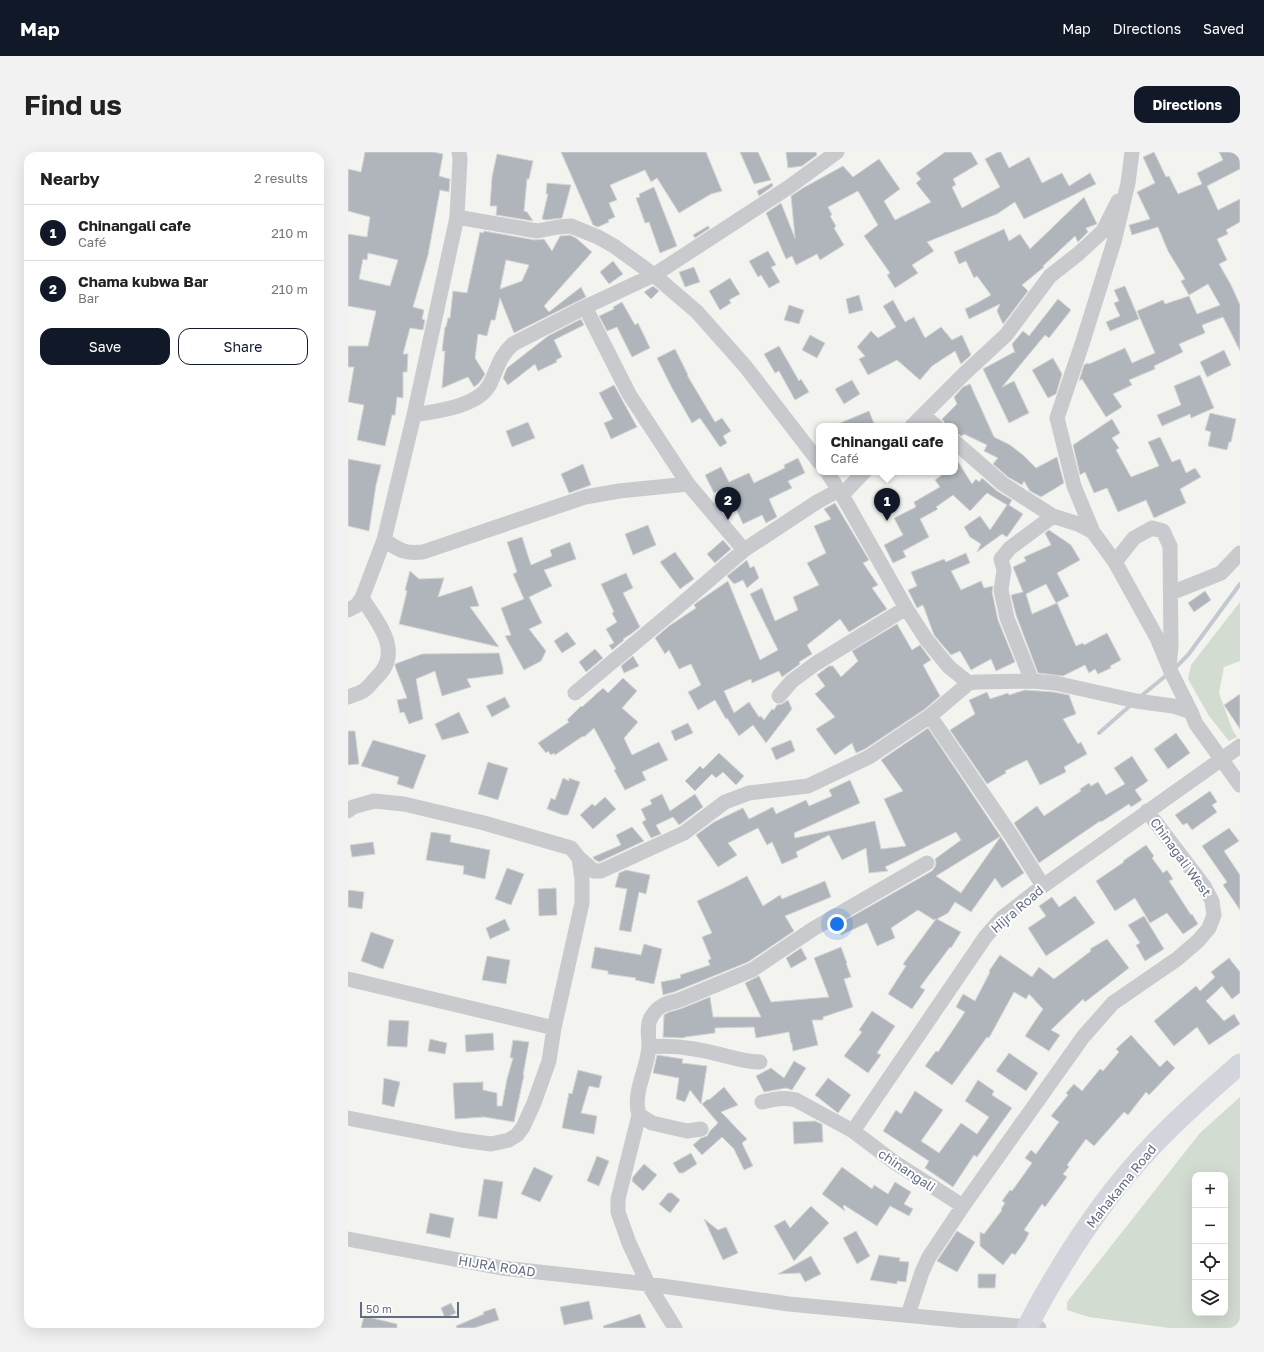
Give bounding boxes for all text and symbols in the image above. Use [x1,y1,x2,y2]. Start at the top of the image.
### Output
text: Map [20,17,60,40]
text: Map [1062,20,1091,37]
text: Directions [1113,20,1181,37]
text: Saved [1203,20,1244,37]
button: Directions [1134,86,1240,123]
text: Find us [24,88,122,121]
text: Nearby [40,168,100,189]
text: 2 results [254,170,308,186]
text: Chinangali cafe [78,216,191,234]
text: 1 [50,225,56,241]
text: 210 m [271,225,308,241]
text: Café [78,234,106,250]
text: Chama kubwa Bar [78,272,208,290]
text: 2 [49,281,57,297]
text: 210 m [271,281,308,297]
text: Bar [78,290,99,306]
button: Save [40,328,170,365]
button: Share [178,328,308,365]
popup [816,423,958,475]
text: Chinangali cafe [830,432,944,450]
text: Café [830,450,859,466]
pin: 2 [715,487,741,520]
pin: 1 [874,488,900,521]
street label: Chinagali West [1147,814,1215,900]
street label: Hijra Road [988,882,1046,936]
your location [827,914,847,934]
street label: Mahakama Road [1083,1141,1159,1231]
street label: chinangali [876,1145,938,1195]
map controls [1192,1172,1228,1316]
button: + [1192,1172,1228,1208]
button: − [1192,1208,1228,1244]
button: locate [1192,1244,1228,1280]
street label: HIJRA ROAD [457,1252,537,1280]
button: layers [1192,1280,1228,1316]
scale bar [360,1300,459,1319]
text: 50 m [366,1302,392,1315]

